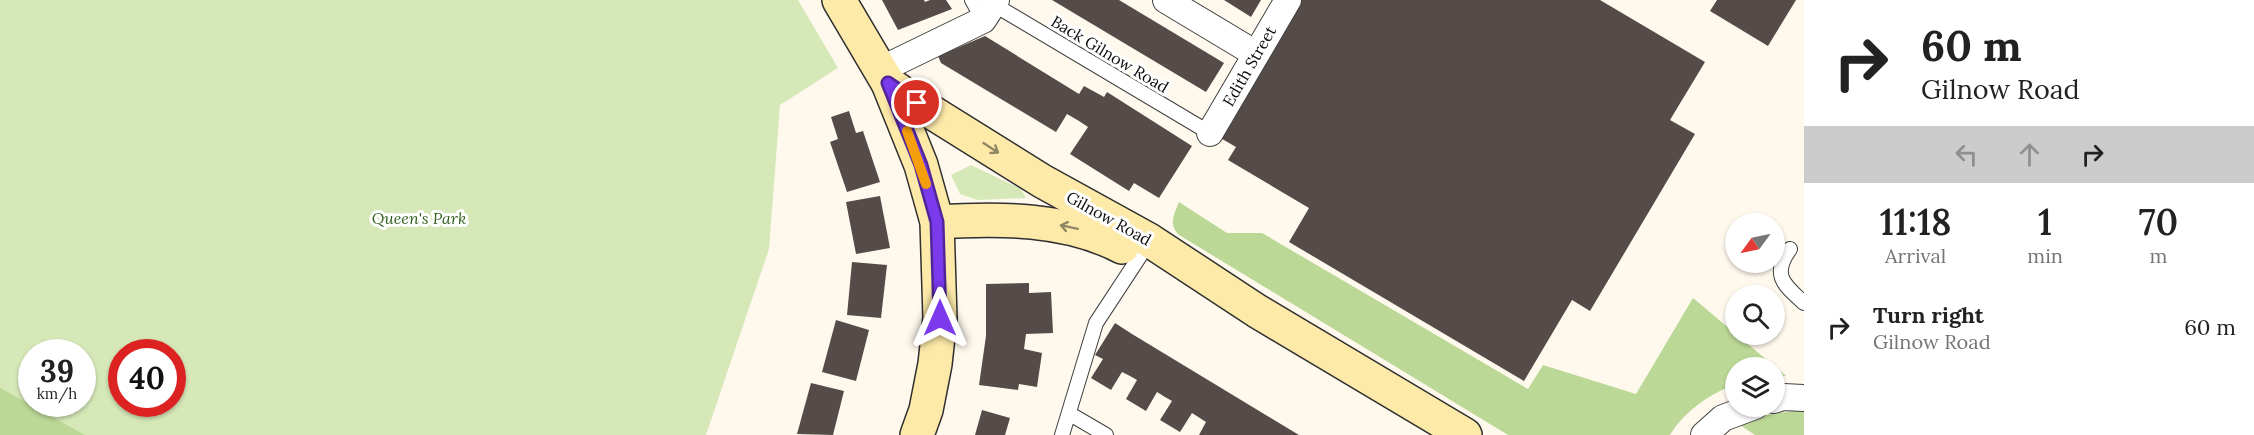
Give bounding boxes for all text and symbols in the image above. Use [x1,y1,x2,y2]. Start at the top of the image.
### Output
street label: Back Gilnow Road [1048,11,1173,97]
text: 60 m [1921,19,2022,73]
street label: Edith Street [1218,21,1280,110]
icon: right [1822,24,1900,102]
text: Gilnow Road [1921,72,2080,106]
pin [891,77,942,128]
icon: arrive [900,86,933,119]
icon: left [1950,138,1983,171]
icon: ahead [2013,138,2046,171]
icon: right [2076,138,2109,171]
one-way arrow [982,141,999,154]
street label: Gilnow Road [1063,186,1155,250]
text: 11:18 [1880,199,1952,245]
text: 1 [2038,199,2052,245]
text: 70 [2139,199,2178,245]
park label: Queen's Park [372,208,466,228]
north arrow [1725,213,1785,273]
map controls [1725,213,1785,417]
one-way arrow [1060,221,1079,233]
text: Arrival [1885,243,1946,268]
text: min [2027,243,2063,268]
text: m [2150,243,2167,268]
button: search [1725,285,1785,345]
position arrow [908,286,972,350]
text: Turn right [1873,301,1984,329]
icon: right [1822,311,1855,344]
text: 60 m [2184,313,2236,341]
text: Gilnow Road [1873,329,1991,354]
speed limit sign: 40 [108,339,186,417]
text: 39 [40,352,74,390]
button: layers [1725,357,1785,417]
text: km/h [37,384,77,403]

